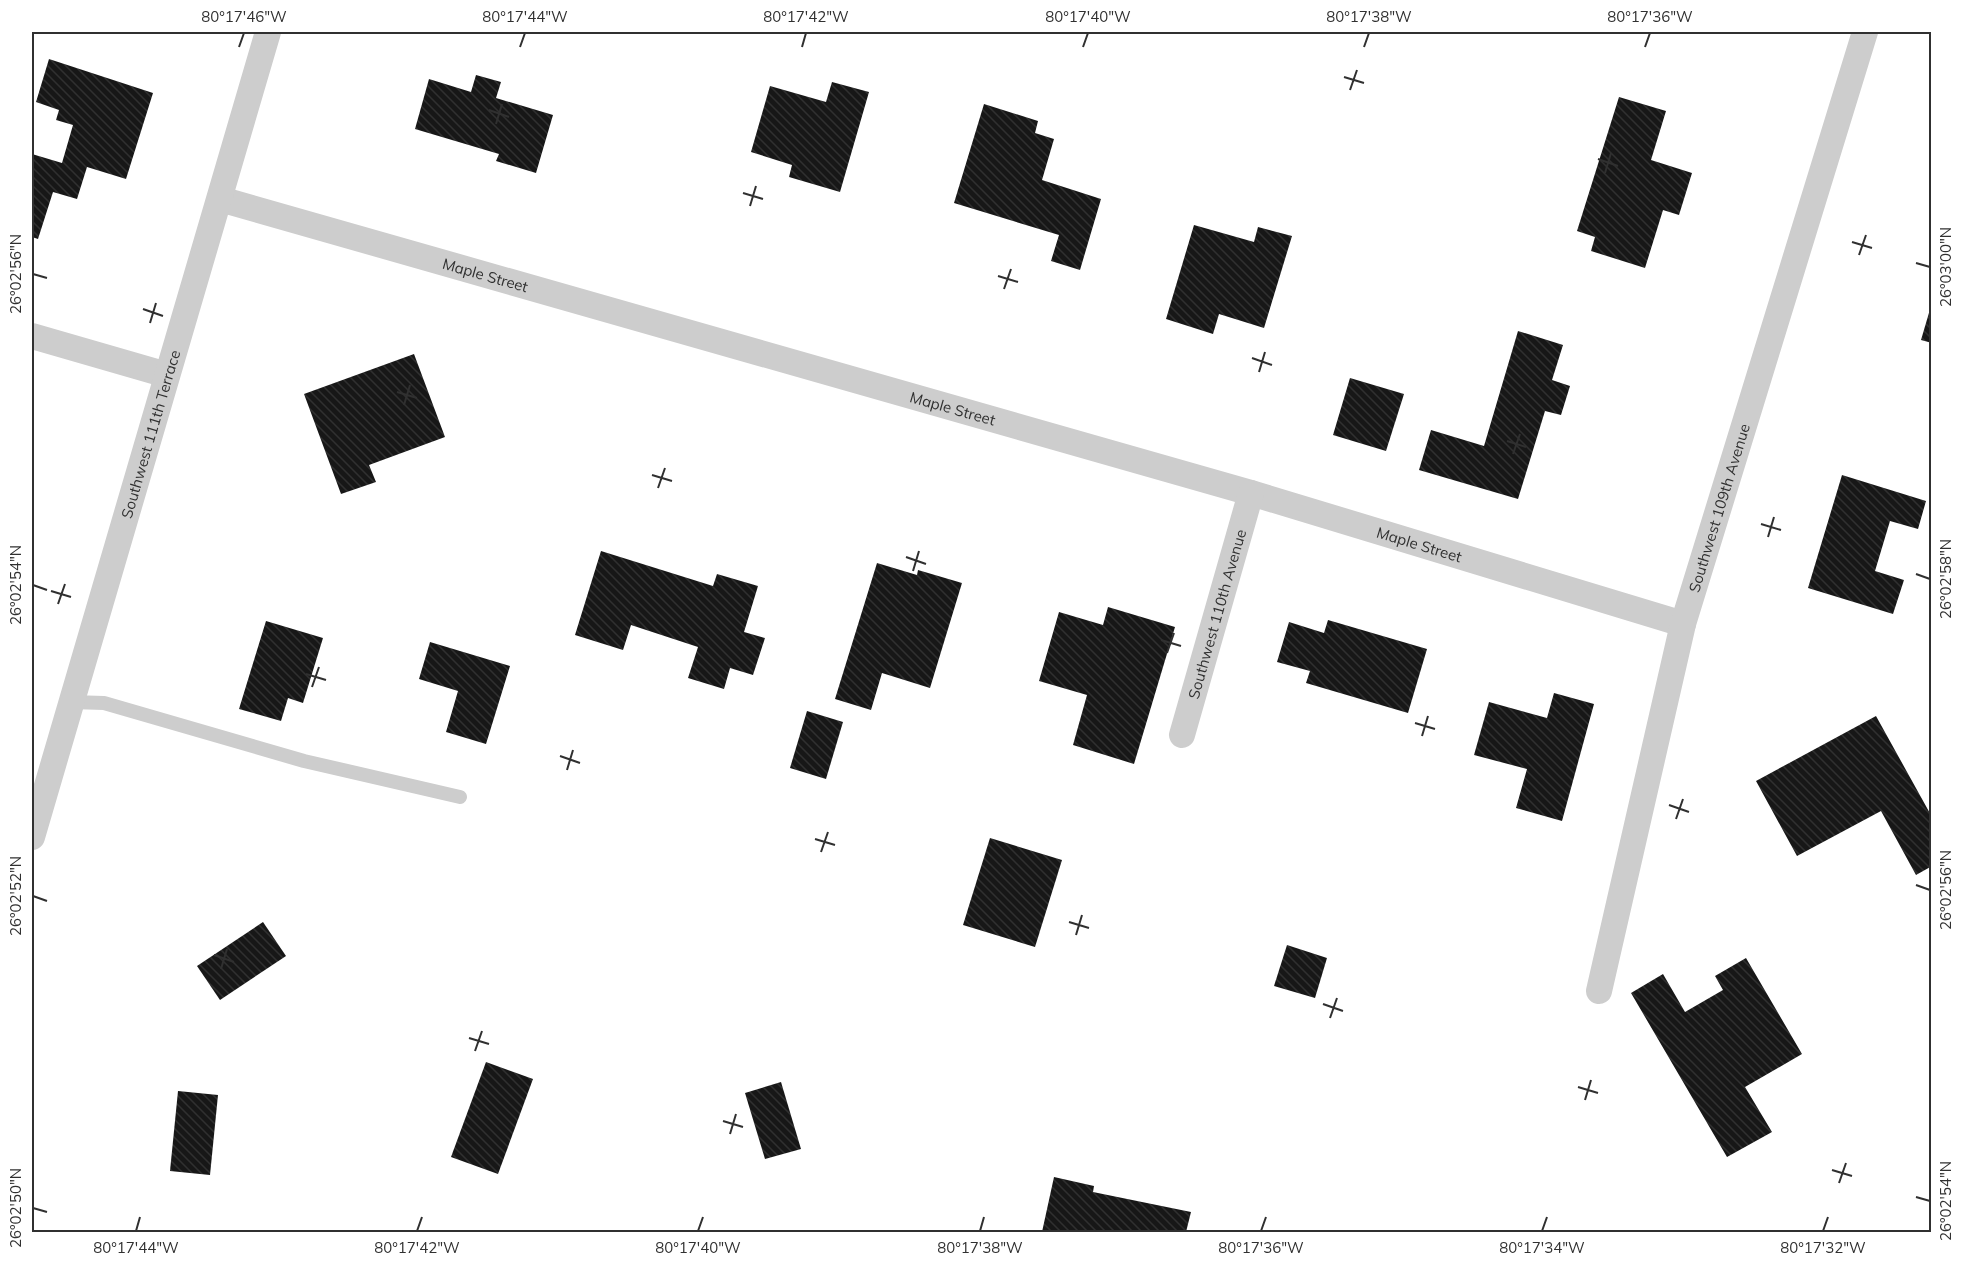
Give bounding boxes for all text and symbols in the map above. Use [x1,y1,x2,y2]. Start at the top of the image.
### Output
text: 80°17'46"W [201,7,287,26]
text: 80°17'44"W [482,7,568,26]
text: 80°17'42"W [763,7,849,26]
text: 80°17'40"W [1045,7,1131,26]
text: 80°17'38"W [1326,7,1412,26]
text: 80°17'36"W [1607,7,1693,26]
text: 26°03'00"N [1936,227,1955,307]
text: 26°02'56"N [6,234,25,314]
street label: Maple Street [440,253,530,296]
street label: Southwest 111th Terrace [116,347,184,520]
street label: Maple Street [908,387,998,429]
street label: Southwest 109th Avenue [1684,421,1754,595]
street label: Maple Street [1374,522,1464,566]
street label: Southwest 110th Avenue [1183,527,1250,701]
text: 26°02'58"N [1936,539,1955,619]
text: 26°02'54"N [6,545,25,625]
text: 26°02'56"N [1936,850,1955,930]
text: 26°02'52"N [6,856,25,936]
text: 26°02'54"N [1936,1161,1955,1241]
text: 26°02'50"N [6,1168,25,1248]
text: 80°17'44"W [93,1238,179,1257]
text: 80°17'42"W [374,1238,460,1257]
text: 80°17'40"W [655,1238,741,1257]
text: 80°17'38"W [937,1238,1023,1257]
text: 80°17'36"W [1218,1238,1304,1257]
text: 80°17'34"W [1499,1238,1585,1257]
text: 80°17'32"W [1780,1238,1866,1257]

